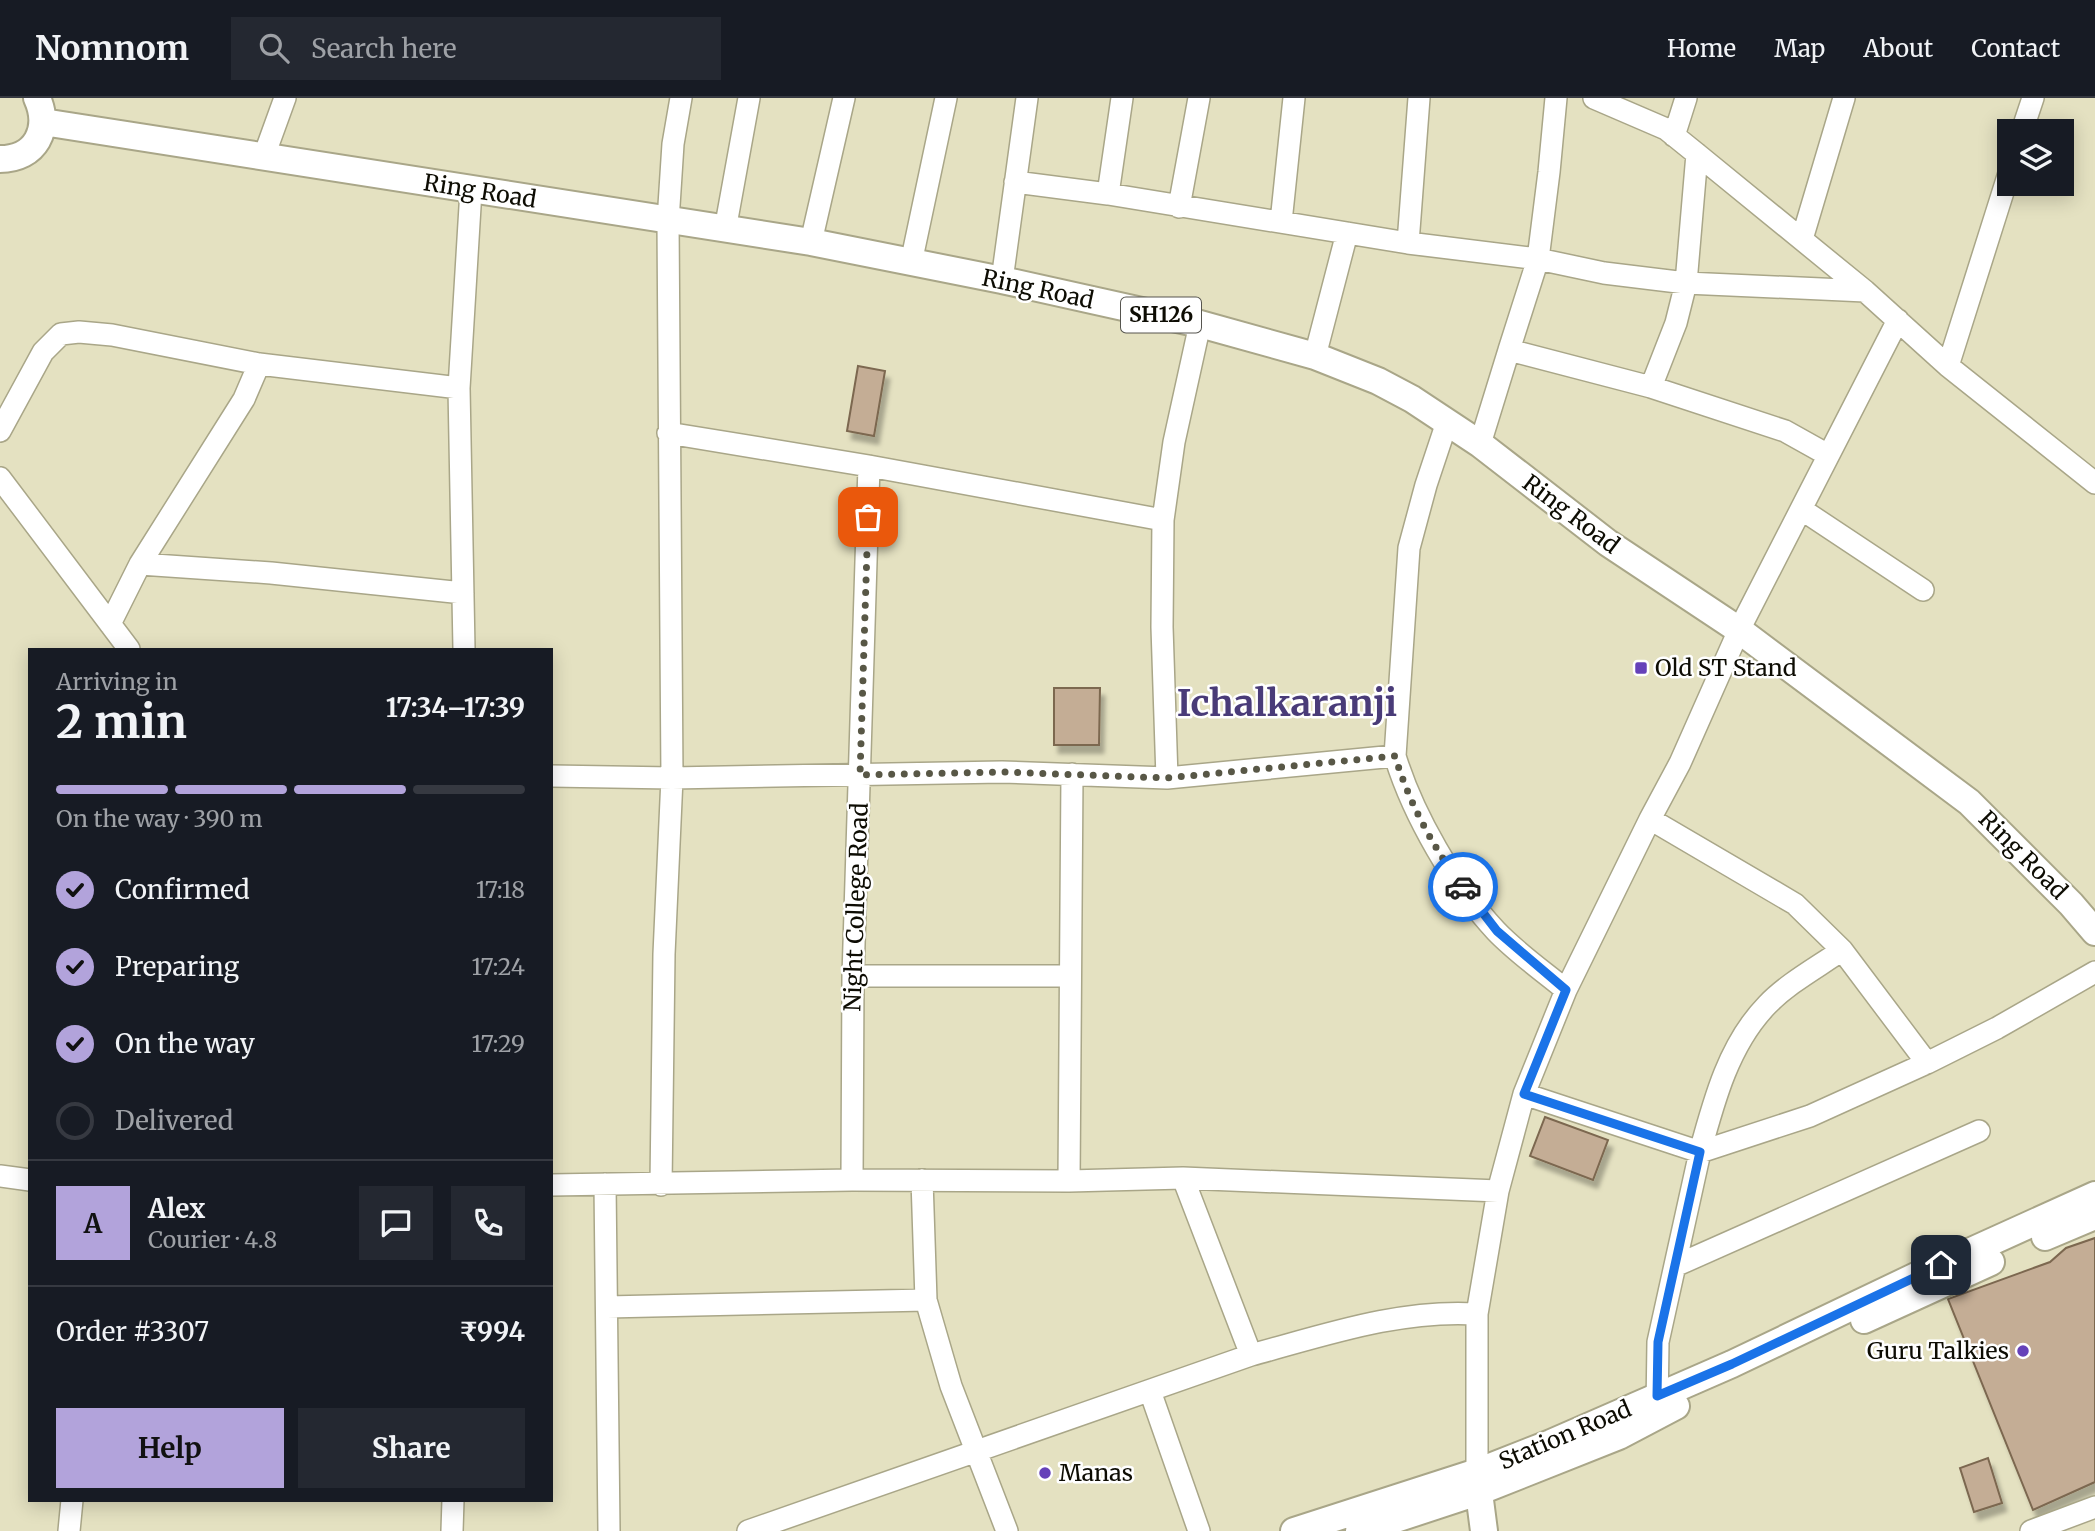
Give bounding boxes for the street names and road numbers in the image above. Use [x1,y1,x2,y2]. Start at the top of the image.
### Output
street label: Ring Road [422,167,539,214]
street label: Ring Road [980,263,1097,315]
road number: SH126 [1121,298,1201,332]
street label: Ring Road [1517,468,1626,559]
street label: Night College Road [837,802,874,1012]
street label: Ring Road [1973,804,2074,905]
street label: Station Road [1494,1394,1636,1475]

